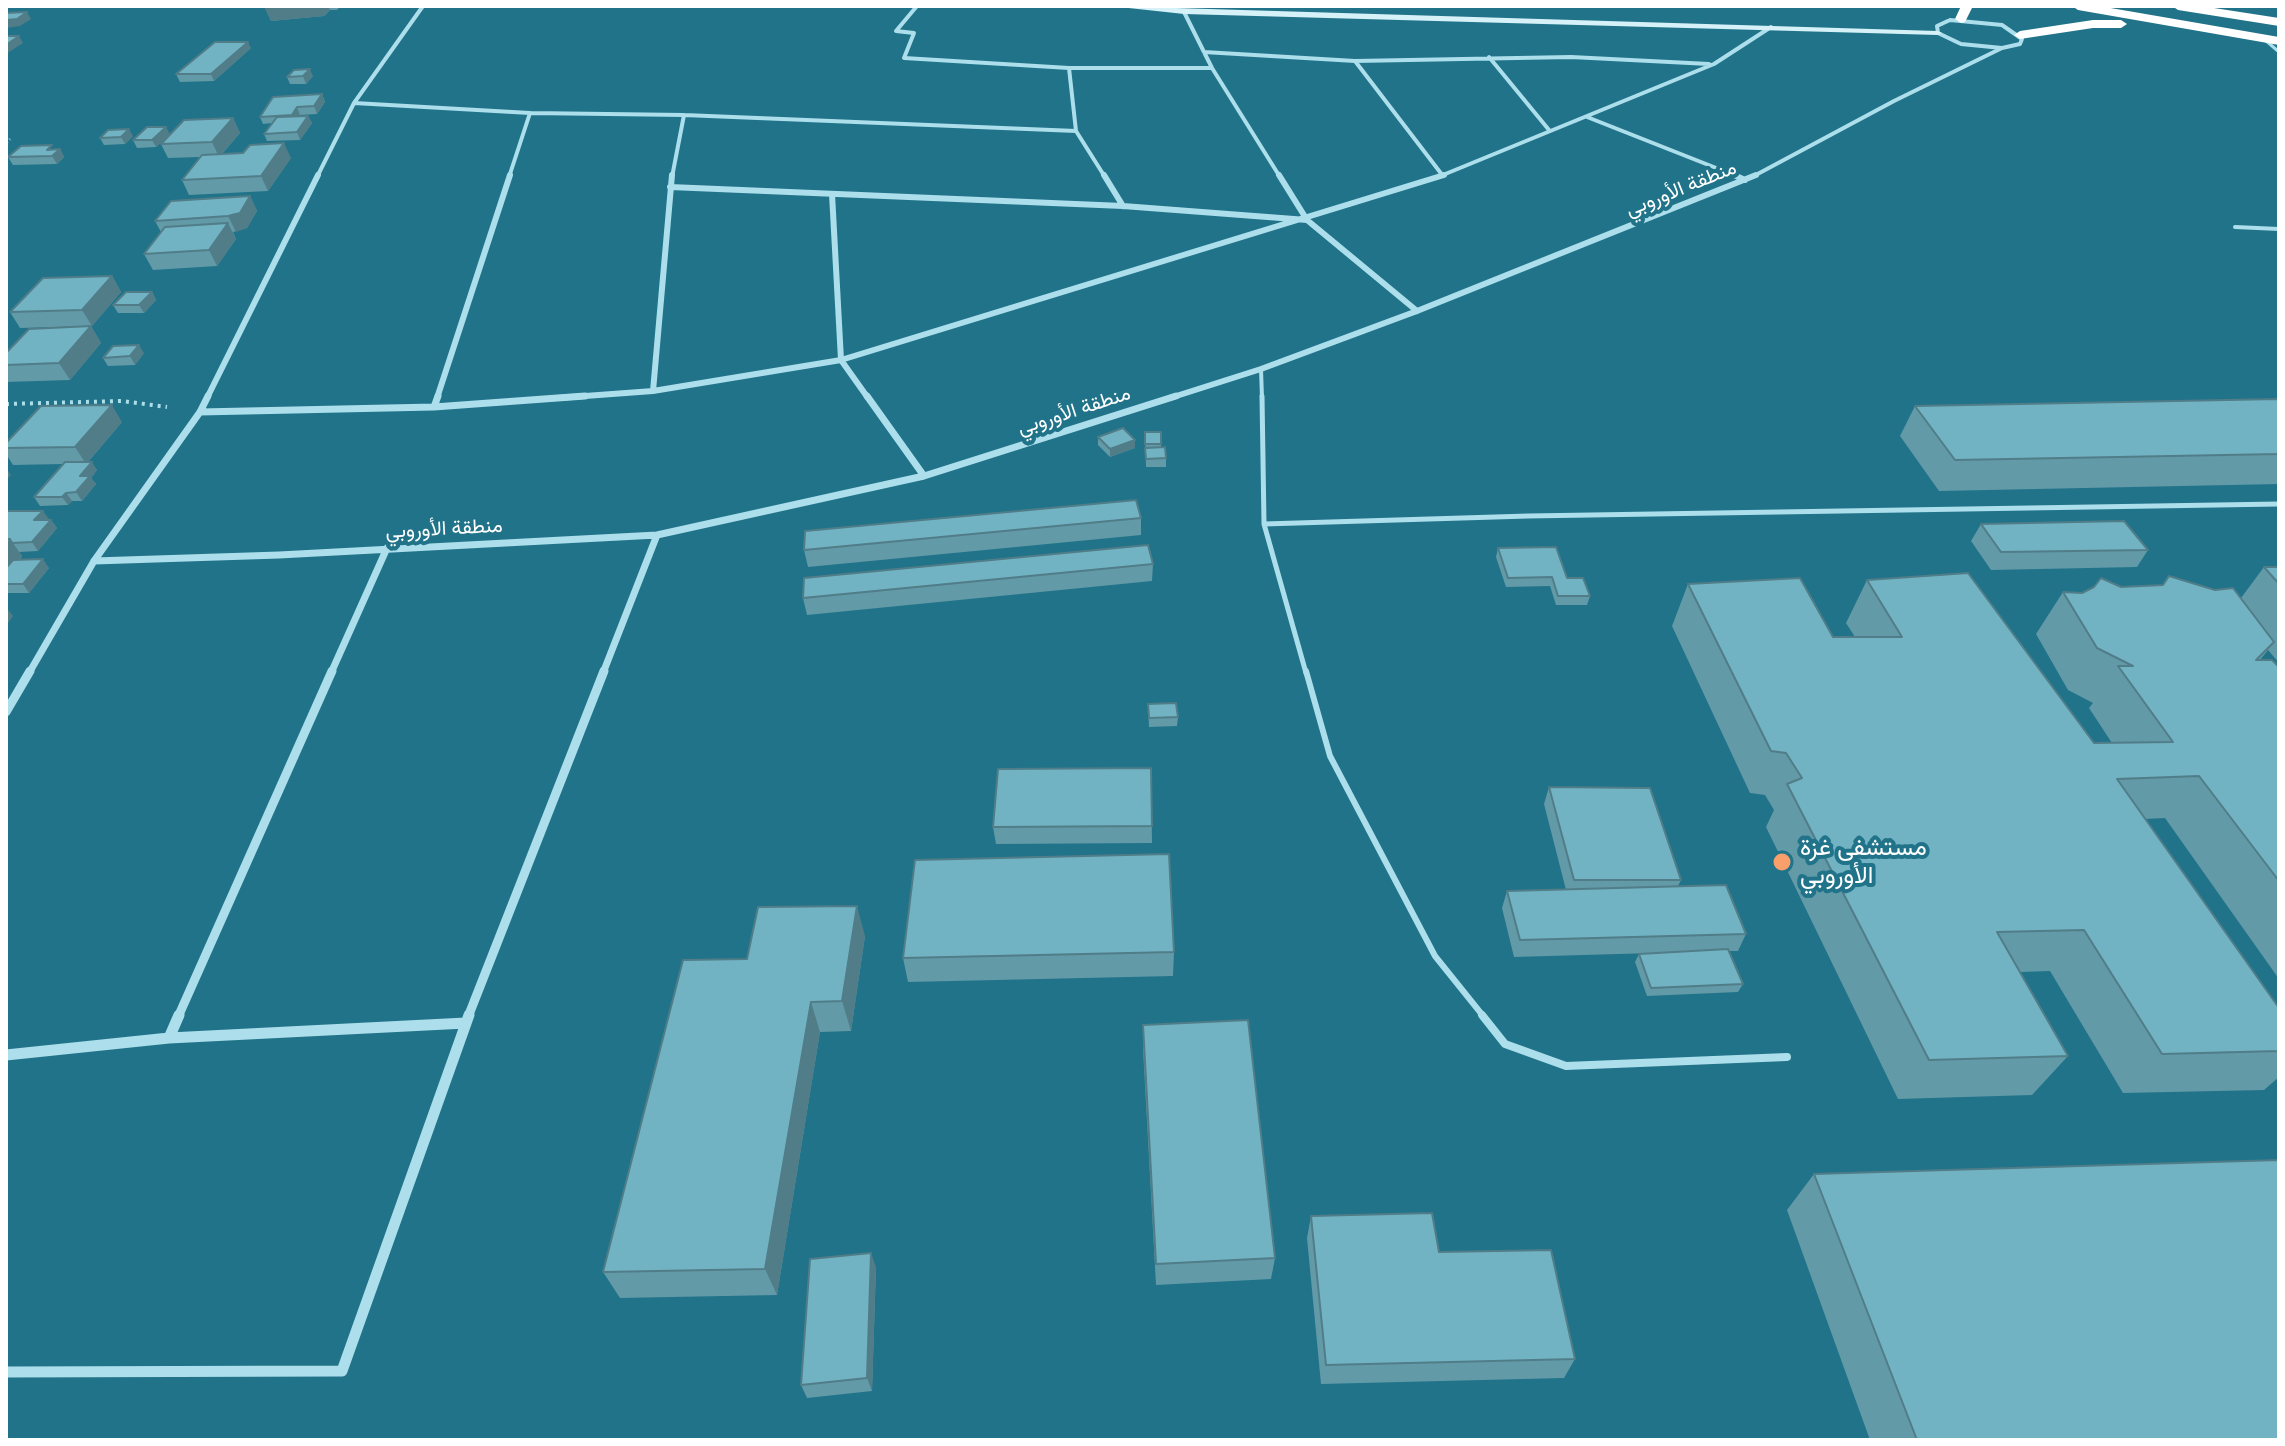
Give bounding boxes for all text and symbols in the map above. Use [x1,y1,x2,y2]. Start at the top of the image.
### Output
street label: منطقة الأوروبي [1622,156,1740,222]
street label: منطقة الأوروبي [1014,381,1134,441]
street label: منطقة الأوروبي [385,514,503,544]
place label: مستشفى غزة الأوروبي [1800,834,1927,890]
marker: مستشفى غزة الأوروبي [1771,851,1793,873]

